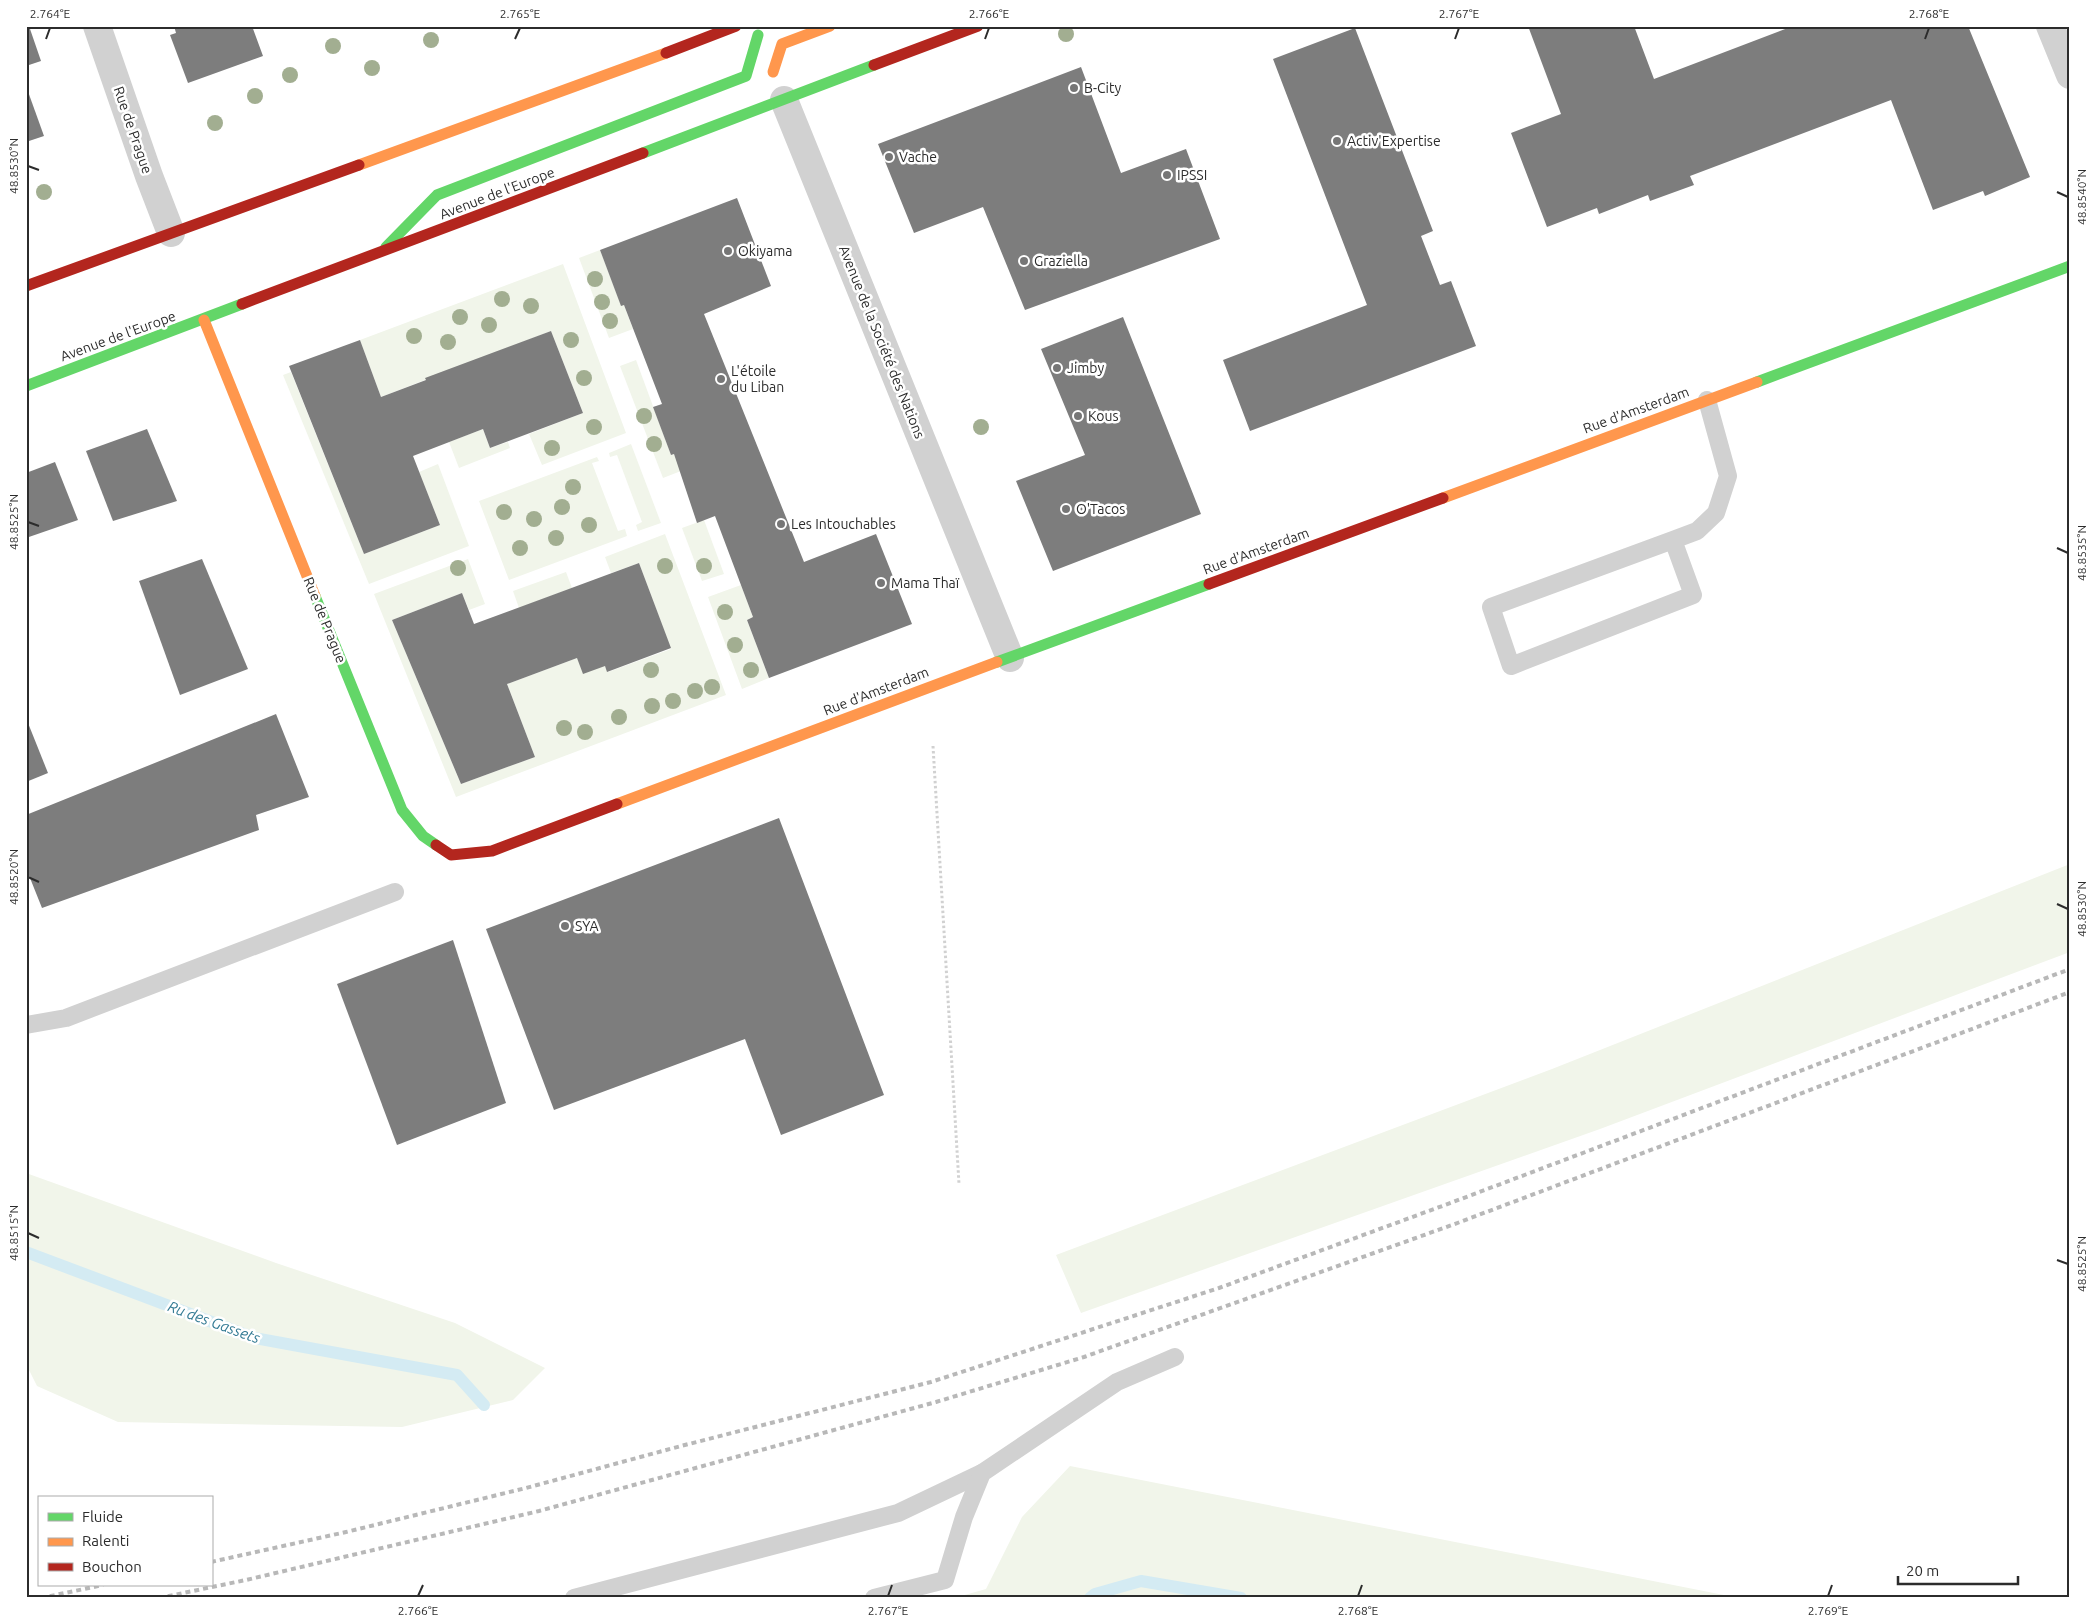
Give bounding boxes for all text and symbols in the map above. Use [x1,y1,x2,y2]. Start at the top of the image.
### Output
text: 2.764°E [30,7,71,20]
text: 2.765°E [500,7,541,20]
text: 2.766°E [969,7,1010,20]
text: 2.767°E [1439,7,1480,20]
text: 2.768°E [1909,7,1950,20]
place label: B-City [1084,80,1121,96]
marker: B-City [1068,82,1080,94]
street label: Rue de Prague [111,84,155,176]
place label: Activ'Expertise [1347,133,1441,149]
marker: Activ'Expertise [1331,135,1343,147]
text: 48.8530°N [7,138,20,194]
place label: Vache [899,149,937,165]
marker: Vache [883,151,895,163]
street label: Avenue de l'Europe [437,164,557,222]
place label: IPSSI [1177,167,1207,183]
marker: IPSSI [1161,169,1173,181]
text: 48.8540°N [2075,169,2088,225]
place label: Okiyama [738,243,793,259]
street label: Avenue de la Société des Nations [836,243,928,441]
marker: Okiyama [722,245,734,257]
place label: Graziella [1034,253,1088,269]
marker: Graziella [1018,255,1030,267]
street label: Avenue de l'Europe [58,308,178,364]
place label: Jimby [1067,360,1105,376]
marker: Jimby [1051,362,1063,374]
place label: L'étoile du Liban [731,363,784,395]
marker: L'étoile du Liban [715,373,727,385]
street label: Rue d'Amsterdam [1581,383,1691,437]
place label: Kous [1088,408,1119,424]
marker: Kous [1072,410,1084,422]
text: 48.8525°N [7,494,20,550]
place label: O'Tacos [1076,501,1125,517]
marker: O'Tacos [1060,503,1072,515]
place label: Les Intouchables [791,516,896,532]
marker: Les Intouchables [775,518,787,530]
street label: Rue d'Amsterdam [1201,524,1311,578]
text: 48.8535°N [2075,525,2088,581]
street label: Rue de Prague [300,575,350,665]
place label: Mama Thaï [891,575,960,591]
marker: Mama Thaï [875,577,887,589]
street label: Rue d'Amsterdam [821,664,931,718]
text: 48.8520°N [7,849,20,905]
text: 48.8530°N [2075,881,2088,937]
place label: SYA [575,918,599,934]
marker: SYA [559,920,571,932]
text: 48.8515°N [7,1205,20,1261]
text: 48.8525°N [2075,1236,2088,1292]
water label: Ru des Gassets [166,1297,263,1347]
legend [38,1496,212,1586]
text: Fluide [82,1508,123,1525]
text: Ralenti [82,1532,129,1549]
scale bar [1898,1554,2018,1586]
text: Bouchon [82,1558,142,1575]
text: 20 m [1906,1562,1939,1579]
text: 2.766°E [398,1604,439,1617]
text: 2.767°E [868,1604,909,1617]
text: 2.768°E [1338,1604,1379,1617]
text: 2.769°E [1808,1604,1849,1617]

